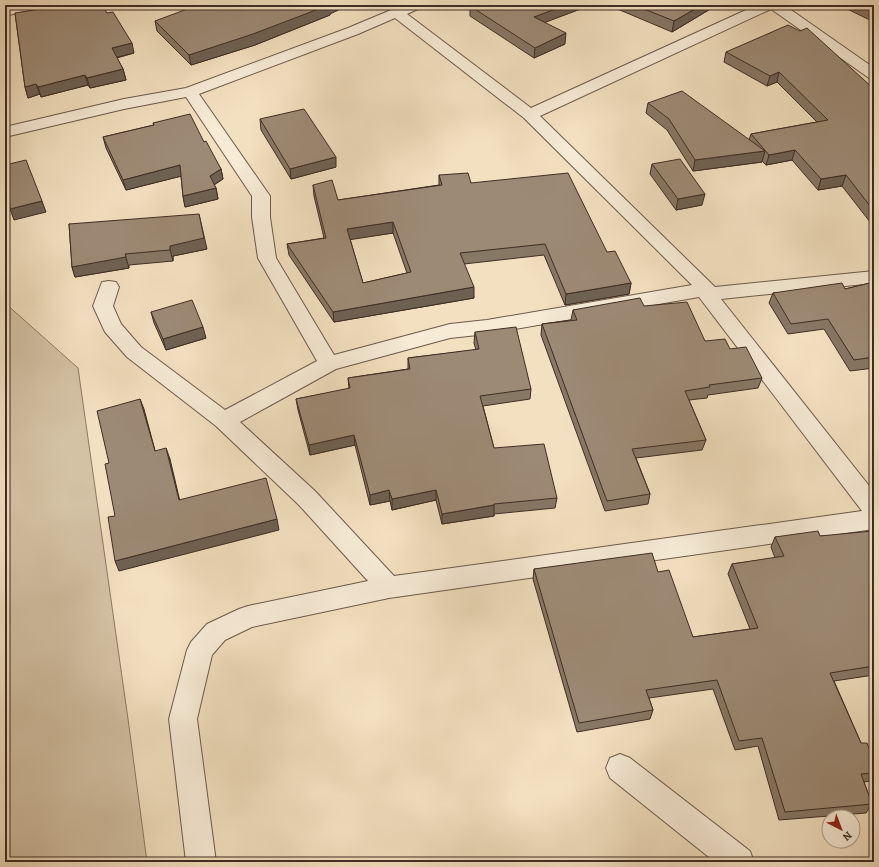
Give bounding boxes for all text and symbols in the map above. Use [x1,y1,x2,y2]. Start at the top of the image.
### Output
north arrow [821,809,861,849]
text: N [839,828,855,844]

